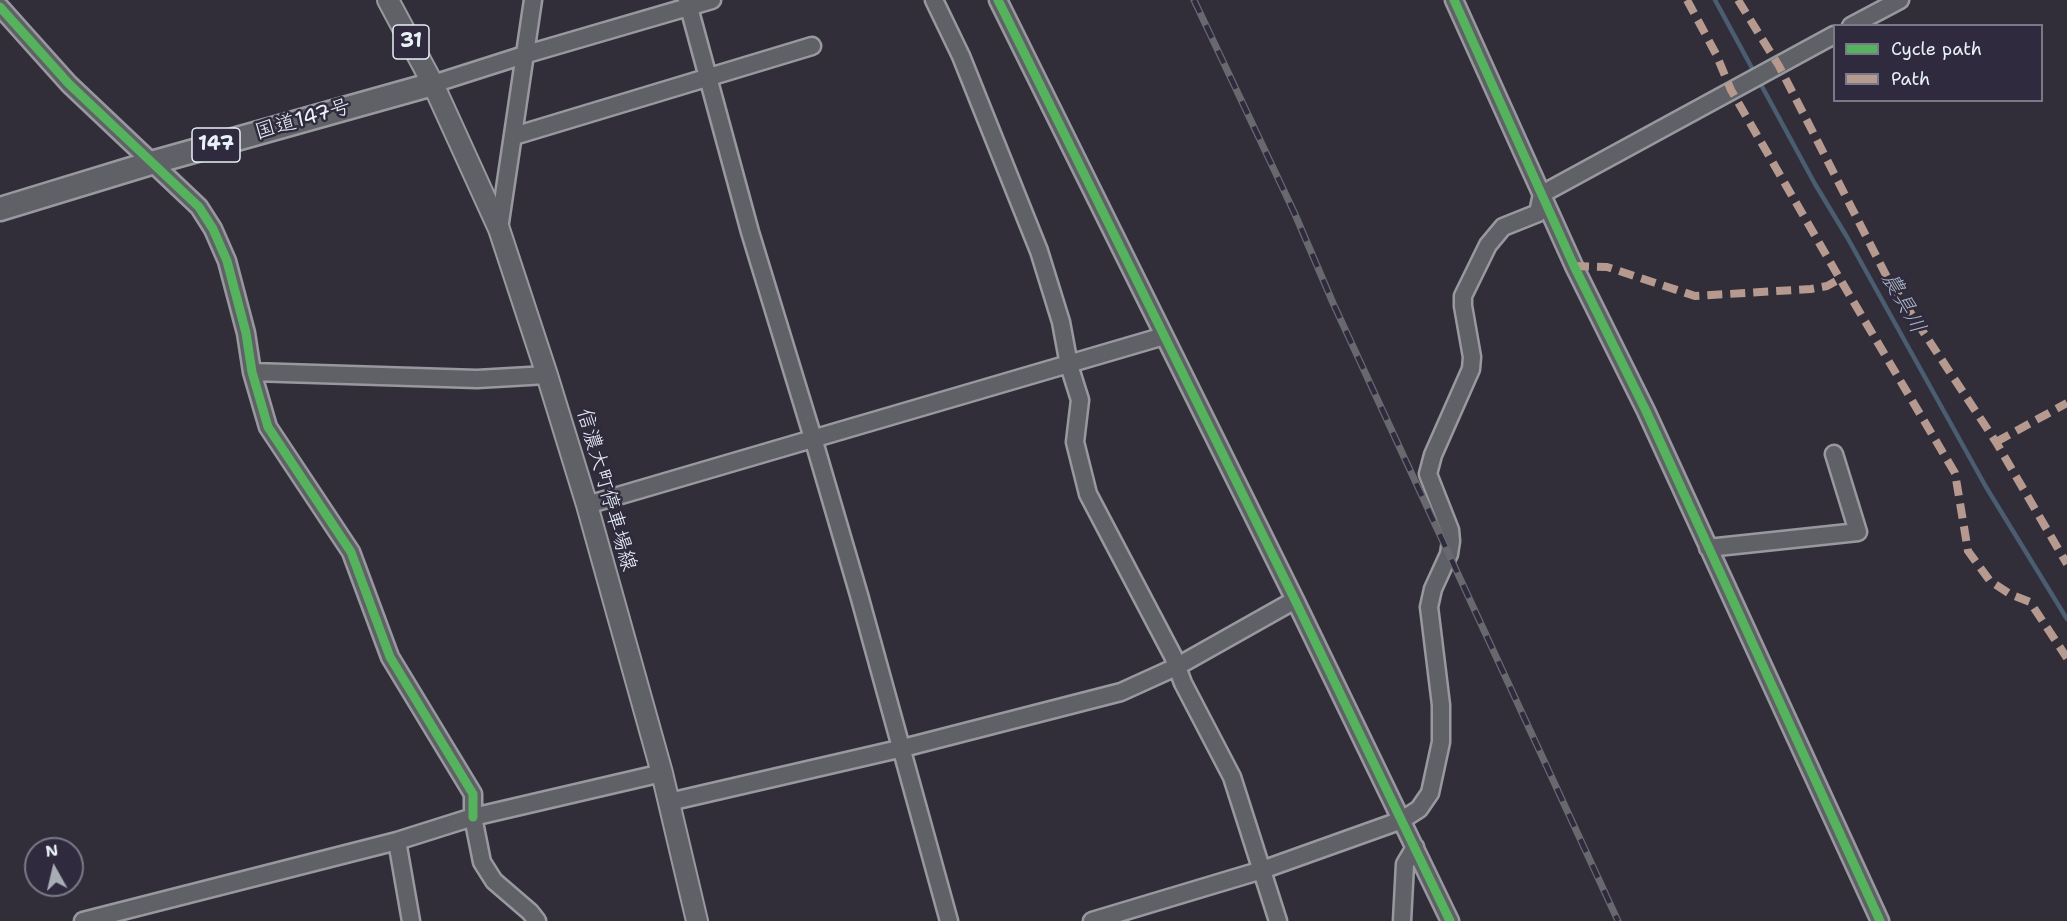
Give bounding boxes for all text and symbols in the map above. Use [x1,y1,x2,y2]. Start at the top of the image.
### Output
legend [1833,24,2043,102]
road number: 31 [393,25,429,59]
text: Cycle path [1891,37,1982,61]
text: Path [1891,67,1930,91]
street label: 国道147号 [252,94,354,146]
road number: 147 [192,128,240,162]
water label: 農具川 [1875,268,1931,338]
street label: 信濃大町停車場線 [571,406,641,574]
north arrow [24,837,84,897]
text: N [44,839,59,862]

